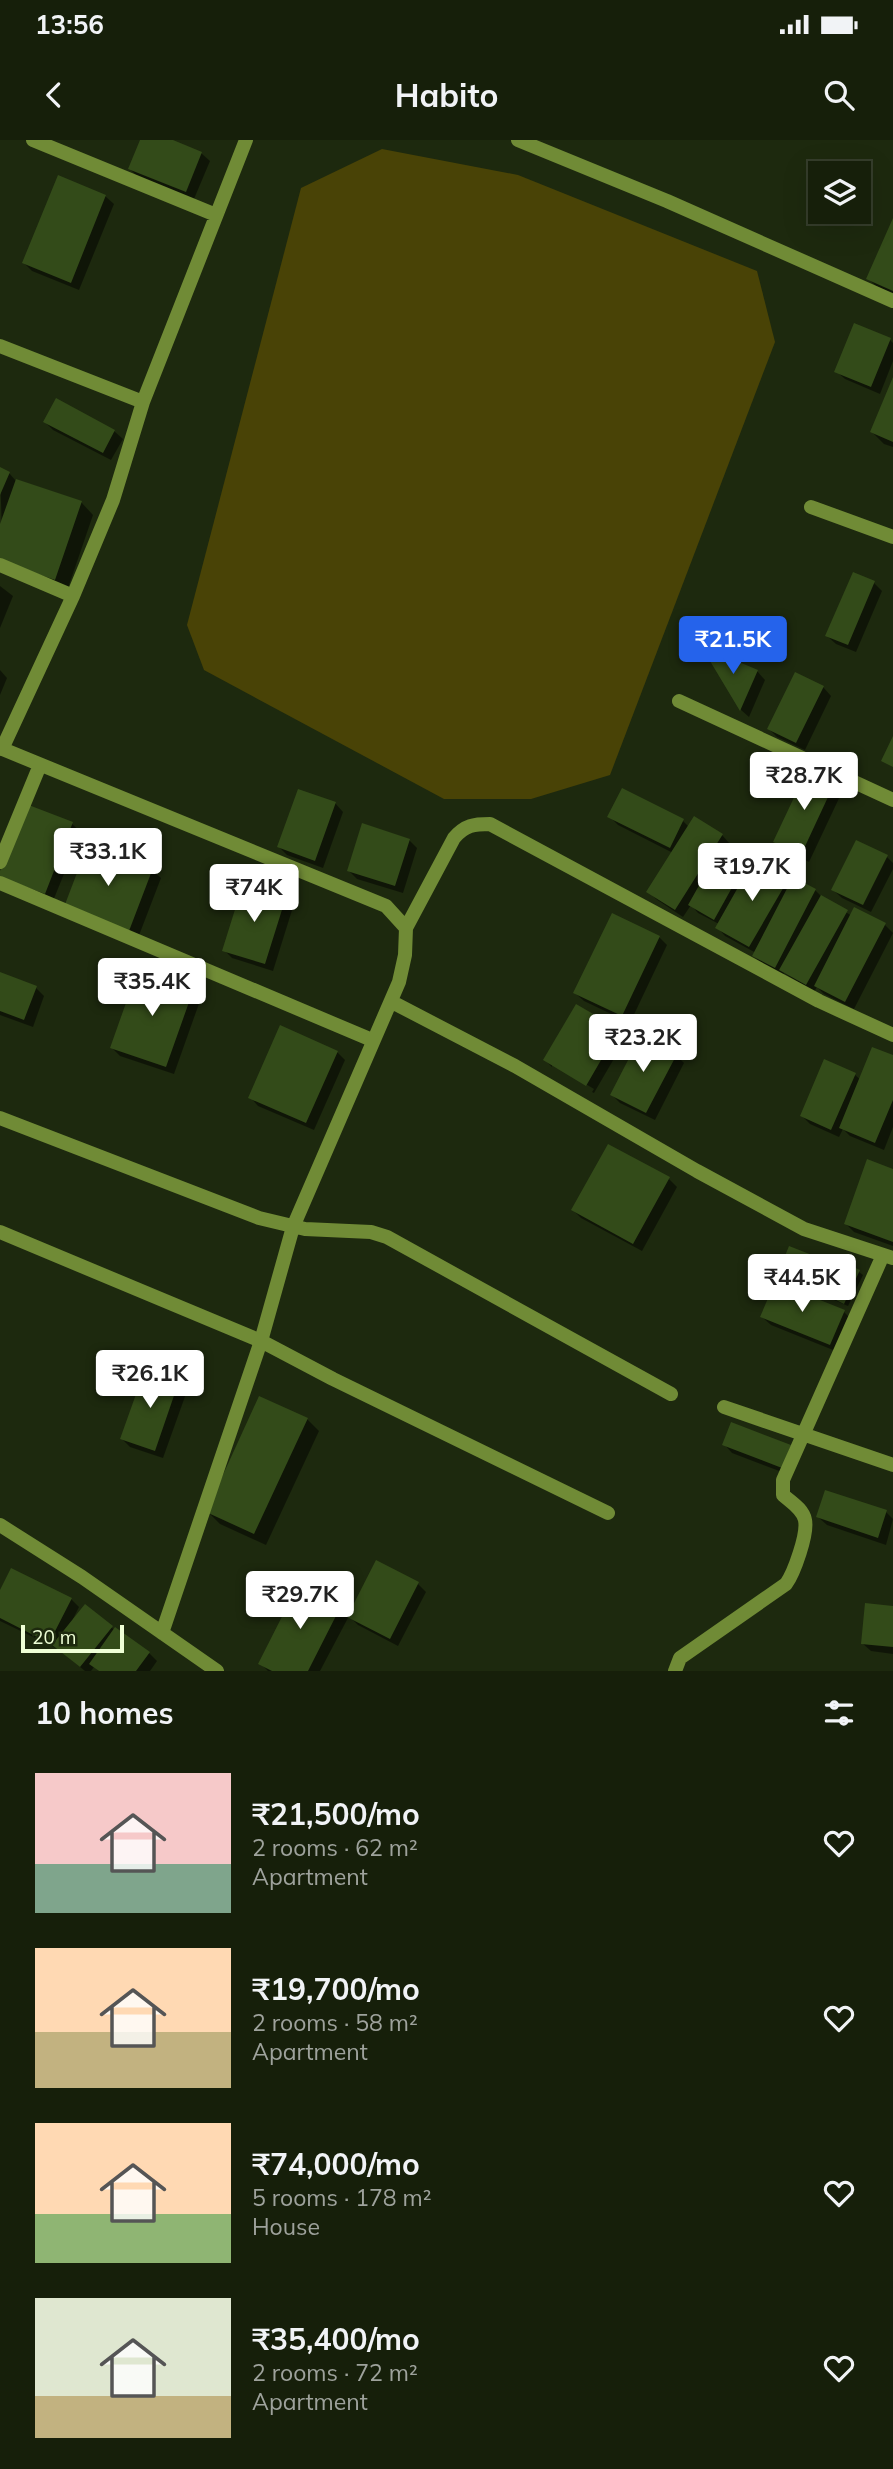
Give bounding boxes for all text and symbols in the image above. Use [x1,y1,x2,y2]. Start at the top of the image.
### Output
text: 13:56 [35,8,104,41]
text: Habito [395,75,498,115]
icon: back [35,76,73,114]
icon: search [820,76,858,114]
map controls [808,161,871,224]
button: layers [808,161,871,224]
pin: ₹21.5K [676,616,790,676]
text: ₹21.5K [695,624,771,653]
pin: ₹28.7K [747,752,861,812]
text: ₹28.7K [766,760,842,789]
pin: ₹33.1K [51,828,165,888]
text: ₹33.1K [70,836,146,865]
pin: ₹19.7K [695,844,809,903]
text: ₹19.7K [714,851,790,880]
pin: ₹74K [213,864,295,924]
text: ₹74K [226,872,282,901]
pin: ₹35.4K [95,958,209,1018]
text: ₹35.4K [114,966,190,995]
pin: ₹23.2K [586,1014,700,1074]
text: ₹23.2K [605,1022,681,1051]
pin: ₹44.5K [745,1254,859,1314]
text: ₹44.5K [764,1262,840,1291]
pin: ₹26.1K [93,1350,207,1410]
text: ₹26.1K [112,1358,188,1387]
pin: ₹29.7K [243,1572,357,1631]
text: ₹29.7K [262,1579,338,1608]
scale bar [21,1622,124,1654]
text: 20 m [32,1625,76,1649]
text: 10 homes [35,1694,174,1732]
icon: filters [820,1694,858,1732]
text: ₹21,500/mo [252,1795,420,1833]
icon: home [91,1801,175,1885]
icon: heart [820,1824,858,1862]
text: 2 rooms · 62 m² [252,1833,418,1862]
text: Apartment [252,1862,368,1891]
text: ₹19,700/mo [252,1970,420,2008]
icon: home [91,1976,175,2060]
icon: heart [820,1999,858,2037]
text: 2 rooms · 58 m² [252,2008,418,2037]
text: Apartment [252,2037,368,2066]
text: ₹74,000/mo [252,2145,420,2183]
icon: home [91,2151,175,2235]
icon: heart [820,2174,858,2212]
text: 5 rooms · 178 m² [252,2183,432,2212]
text: House [252,2212,320,2241]
text: ₹35,400/mo [252,2320,420,2358]
icon: home [91,2326,175,2410]
icon: heart [820,2349,858,2387]
text: 2 rooms · 72 m² [252,2358,418,2387]
text: Apartment [252,2387,368,2416]

